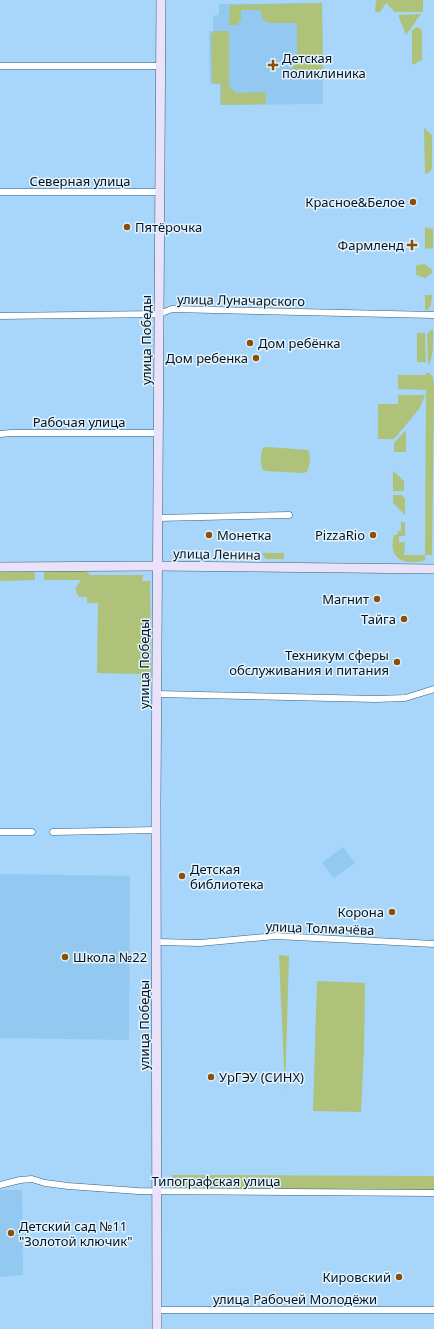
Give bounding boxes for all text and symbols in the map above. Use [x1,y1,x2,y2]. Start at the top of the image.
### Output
place label: Детская поликлиника [282,49,366,82]
marker: Детская поликлиника [267,59,279,71]
street label: Северная улица [30,172,130,190]
place label: Красное&Белое [305,193,405,211]
marker: Красное&Белое [408,197,418,207]
place label: Пятёрочка [135,218,202,236]
marker: Пятёрочка [122,222,132,232]
place label: Фармленд [338,236,404,254]
marker: Фармленд [407,240,417,250]
street label: улица Луначарского [177,290,305,310]
street label: улица Победы [137,295,155,385]
place label: Дом ребёнка [258,334,340,352]
marker: Дом ребёнка [245,338,255,348]
place label: Дом ребенка [166,349,248,367]
marker: Дом ребенка [251,353,261,363]
street label: Рабочая улица [33,413,125,431]
place label: Монетка [217,526,271,544]
place label: PizzaRio [315,526,365,544]
marker: Монетка [204,530,214,540]
marker: PizzaRio [368,530,378,540]
street label: улица Ленина [173,544,261,564]
place label: Магнит [322,590,369,608]
marker: Магнит [372,594,382,604]
place label: Тайга [361,610,396,628]
marker: Тайга [399,614,409,624]
street label: улица Победы [135,619,153,709]
place label: Техникум сферы обслуживания и питания [229,646,389,679]
marker: Техникум сферы обслуживания и питания [392,657,402,667]
place label: Детская библиотека [190,860,264,893]
marker: Детская библиотека [177,871,187,881]
place label: Корона [338,903,384,921]
marker: Корона [387,907,397,917]
street label: улица Толмачёва [265,917,375,939]
place label: Школа №22 [73,948,147,966]
marker: Школа №22 [60,952,70,962]
street label: улица Победы [135,980,153,1070]
place label: УрГЭУ (СИНХ) [219,1068,304,1086]
marker: УрГЭУ (СИНХ) [206,1072,216,1082]
street label: Типографская улица [152,1172,280,1190]
place label: Детский сад №11 "Золотой ключик" [19,1217,133,1250]
marker: Детский сад №11 "Золотой ключик" [6,1228,16,1238]
place label: Кировский [322,1268,391,1286]
marker: Кировский [394,1272,404,1282]
street label: улица Рабочей Молодёжи [213,1290,377,1308]

